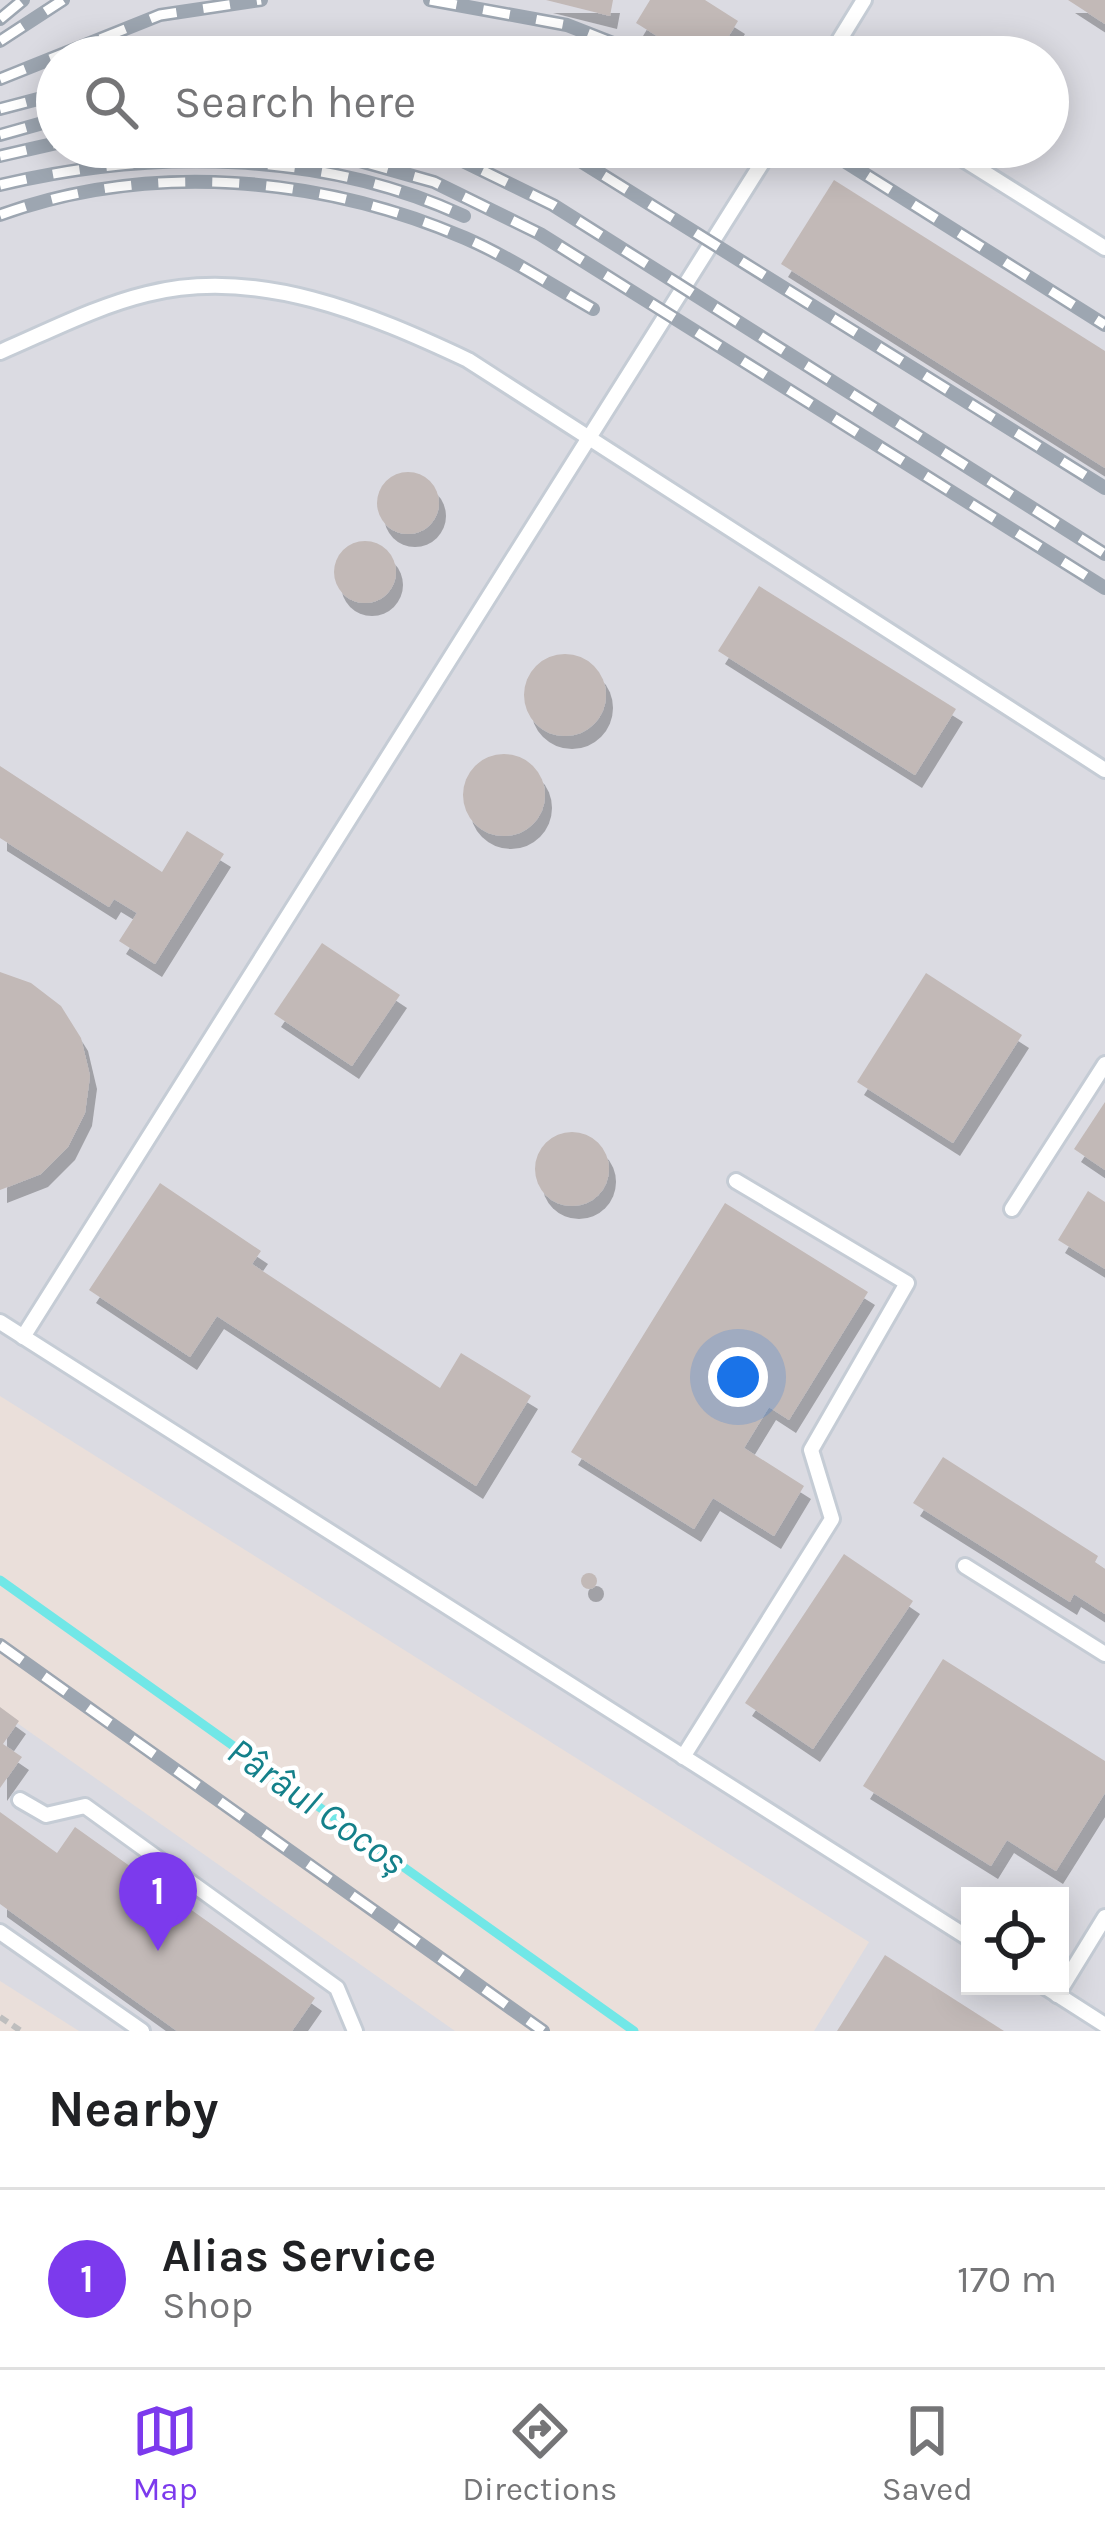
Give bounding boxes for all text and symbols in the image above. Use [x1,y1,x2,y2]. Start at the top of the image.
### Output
search box [36,36,1069,168]
icon: search [78,69,144,135]
text: Search here [174,76,416,128]
your location [708,1347,768,1407]
water label: Pârâul Cocoș [219,1728,415,1884]
pin: 1 [119,1852,197,1951]
map controls [961,1887,1069,1995]
button: locate [961,1887,1069,1995]
text: Nearby [48,2079,218,2139]
text: Alias Service [162,2230,436,2282]
text: 1 [80,2256,94,2302]
text: 170 m [957,2256,1057,2302]
text: Shop [162,2282,253,2328]
tab: Map [132,2398,198,2508]
tab: Directions [462,2398,617,2508]
tab: Saved [882,2398,973,2508]

